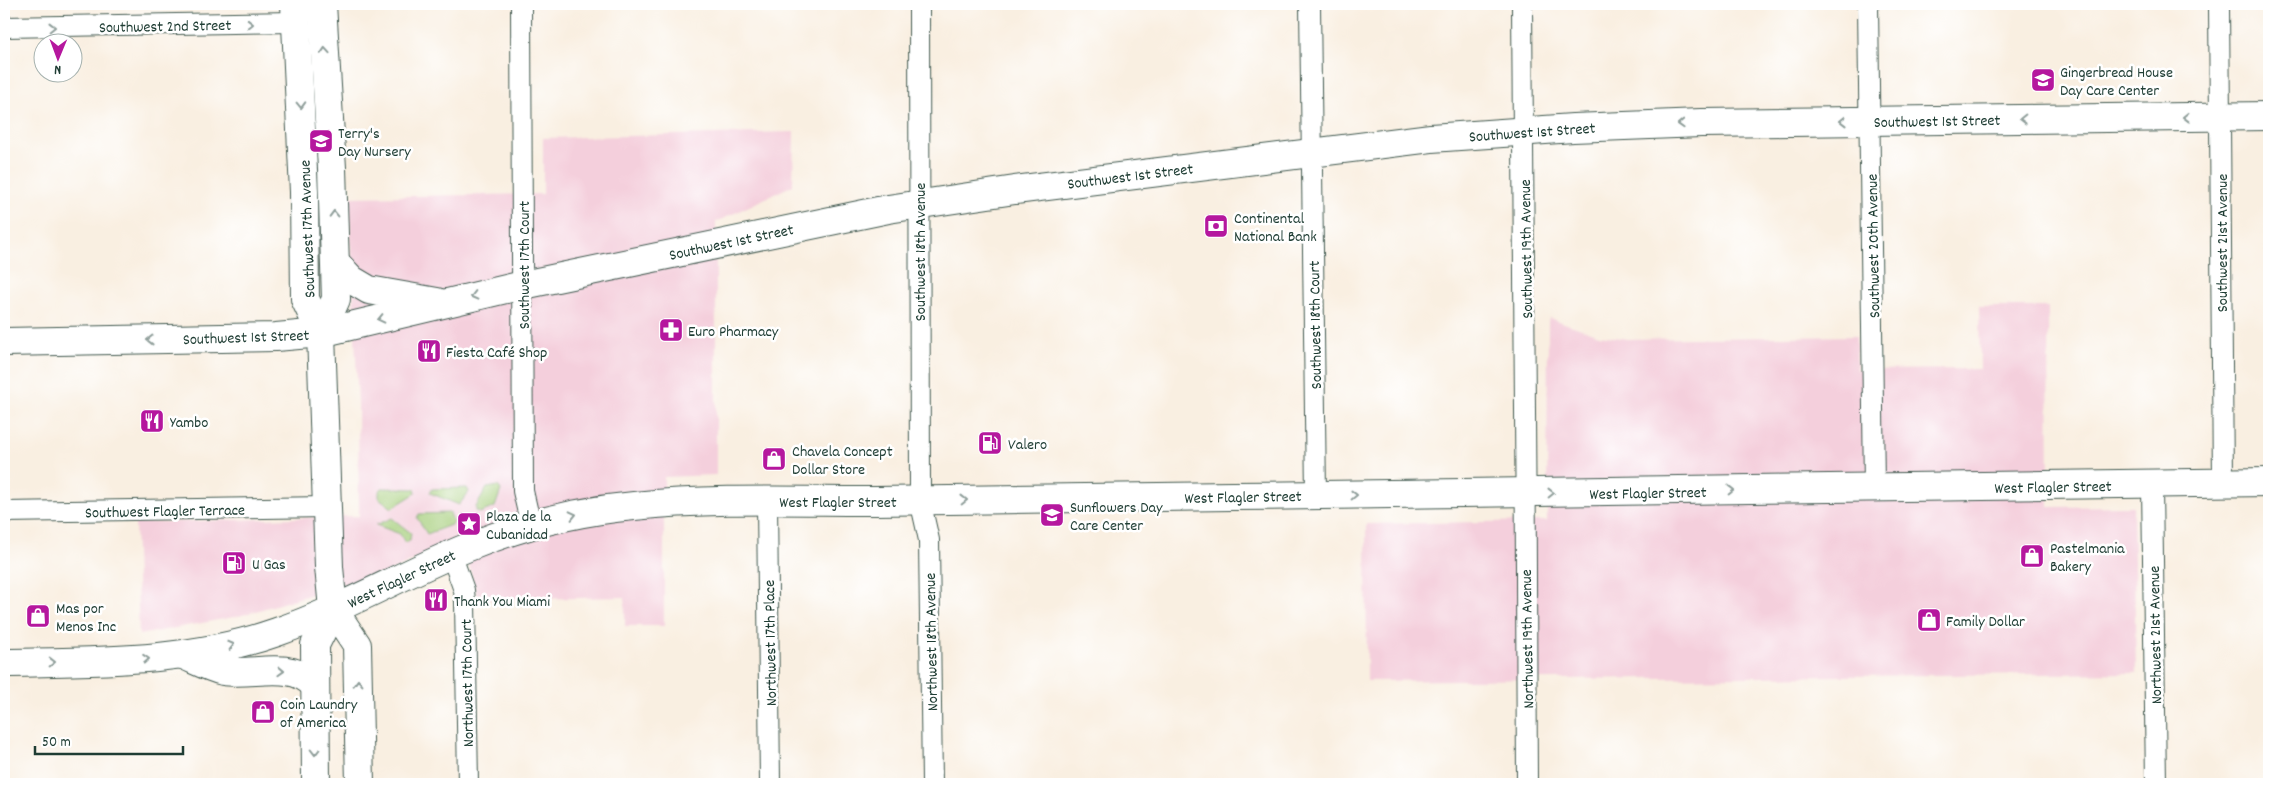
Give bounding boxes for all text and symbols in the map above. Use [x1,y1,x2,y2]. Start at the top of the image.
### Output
street label: Southwest 2nd Street [99,15,232,40]
one-way arrow [247,19,255,29]
one-way arrow [49,22,57,32]
north arrow [32,32,82,82]
one-way arrow [320,47,331,55]
text: N [54,59,61,79]
place label: Gingerbread House Day Care Center [2060,62,2173,103]
school or university icon: Gingerbread House Day Care Center [2030,67,2056,93]
one-way arrow [295,102,306,110]
street label: Southwest 1st Street [1874,110,2001,135]
one-way arrow [2181,112,2189,122]
one-way arrow [2019,114,2026,124]
one-way arrow [1839,116,1846,126]
street label: Southwest 1st Street [1468,118,1596,149]
one-way arrow [1676,119,1684,129]
place label: Terry's Day Nursery [338,123,411,164]
school or university icon: Terry's Day Nursery [308,128,334,154]
street label: Southwest 1st Street [1066,158,1195,197]
street label: Southwest 17th Avenue [295,159,322,298]
street label: Southwest 20th Avenue [1862,174,1887,318]
street label: Southwest 21st Avenue [2212,174,2235,312]
street label: Southwest 19th Avenue [1515,179,1540,319]
street label: Southwest 18th Avenue [910,183,933,321]
street label: Southwest 17th Court [514,201,537,329]
place label: Continental National Bank [1234,208,1317,249]
one-way arrow [328,209,339,217]
bank icon: Continental National Bank [1203,213,1229,239]
street label: Southwest 1st Street [667,219,796,268]
street label: Southwest 18th Court [1304,260,1329,389]
one-way arrow [470,290,478,301]
one-way arrow [377,313,386,324]
pharmacy icon: Euro Pharmacy [658,317,684,343]
place label: Euro Pharmacy [688,321,779,344]
street label: Southwest 1st Street [182,325,310,352]
one-way arrow [146,335,154,345]
restaurant icon: Fiesta Café Shop [416,338,442,364]
place label: Fiesta Café Shop [446,342,547,365]
restaurant icon: Yambo [139,408,165,434]
place label: Yambo [170,412,208,435]
fuel station icon: Valero [977,430,1003,456]
place label: Valero [1008,434,1047,457]
place label: Chavela Concept Dollar Store [792,441,893,482]
shop icon: Chavela Concept Dollar Store [761,446,787,472]
street label: West Flagler Street [1994,476,2112,501]
street label: West Flagler Street [1589,482,1707,507]
one-way arrow [1728,485,1736,495]
street label: West Flagler Street [1184,486,1302,511]
one-way arrow [1548,488,1556,498]
one-way arrow [1350,490,1358,500]
street label: West Flagler Street [779,492,897,515]
one-way arrow [960,495,968,505]
place label: Sunflowers Day Care Center [1070,497,1163,538]
street label: Southwest Flagler Terrace [85,500,245,525]
school or university icon: Sunflowers Day Care Center [1039,502,1065,528]
place label: Plaza de la Cubanidad [486,506,552,547]
one-way arrow [569,510,578,521]
place icon: Plaza de la Cubanidad [456,511,482,537]
place label: Pastelmania Bakery [2050,538,2125,579]
shop icon: Pastelmania Bakery [2019,543,2045,569]
street label: West Flagler Street [344,545,460,615]
fuel station icon: U Gas [221,550,247,576]
place label: U Gas [252,554,286,577]
street label: Northwest 21st Avenue [2144,566,2169,704]
street label: Northwest 19th Avenue [1516,569,1541,709]
street label: Northwest 18th Avenue [920,573,945,711]
street label: Northwest 17th Place [759,580,784,706]
restaurant icon: Thank You Miami [423,587,449,613]
place label: Thank You Miami [454,591,550,614]
place label: Mas por Menos Inc [56,598,116,639]
shop icon: Mas por Menos Inc [25,603,51,629]
shop icon: Family Dollar [1916,607,1942,633]
place label: Family Dollar [1946,611,2025,634]
street label: Northwest 17th Court [456,619,481,747]
one-way arrow [226,640,235,651]
one-way arrow [143,654,151,665]
one-way arrow [49,657,57,667]
one-way arrow [277,666,285,677]
one-way arrow [352,679,363,687]
place label: Coin Laundry of America [280,694,358,735]
shop icon: Coin Laundry of America [250,699,276,725]
scale bar [35,723,182,755]
text: 50 m [42,732,71,754]
one-way arrow [310,749,320,757]

